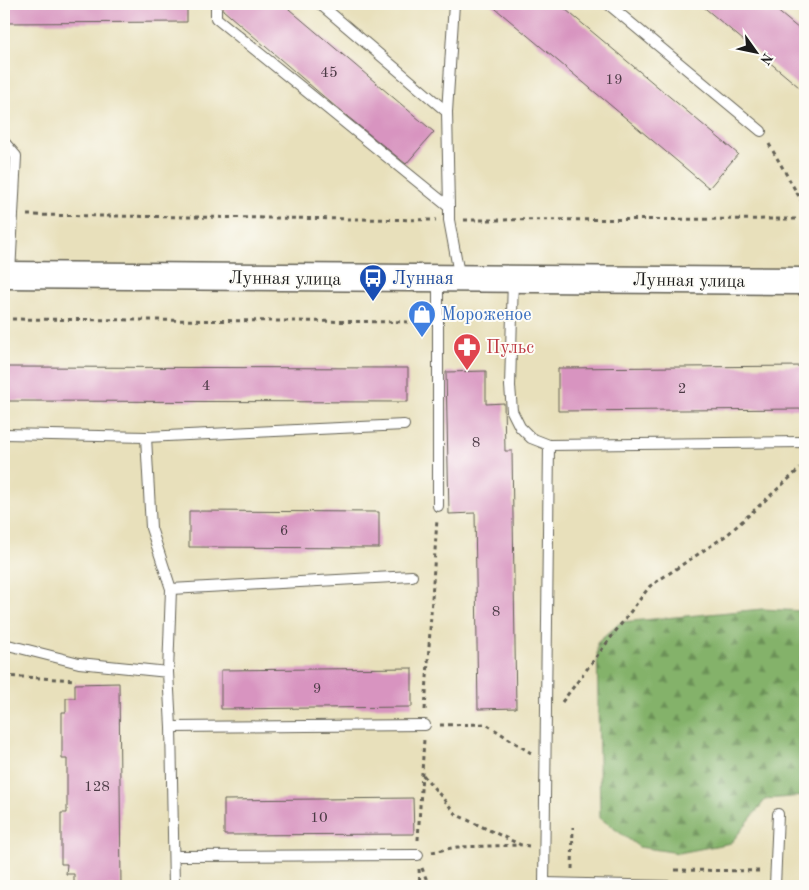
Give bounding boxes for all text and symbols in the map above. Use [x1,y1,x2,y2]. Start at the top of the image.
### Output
north arrow [732,28,782,78]
text: N [757,50,775,67]
house number: 45 [320,66,338,81]
house number: 19 [605,73,623,88]
bus stop icon: Лунная [358,263,388,302]
street label: Лунная улица [229,269,342,289]
place label: Лунная [392,270,454,288]
street label: Лунная улица [633,271,746,291]
shop icon: Мороженое [407,299,437,338]
place label: Мороженое [441,306,532,324]
pharmacy icon: Пульс [452,332,482,371]
place label: Пульс [486,339,534,357]
house number: 4 [202,379,210,394]
house number: 2 [678,382,686,397]
house number: 8 [472,436,480,451]
house number: 6 [280,524,288,539]
house number: 8 [492,605,500,620]
house number: 9 [313,682,321,697]
house number: 128 [84,780,110,795]
house number: 10 [310,811,328,826]

